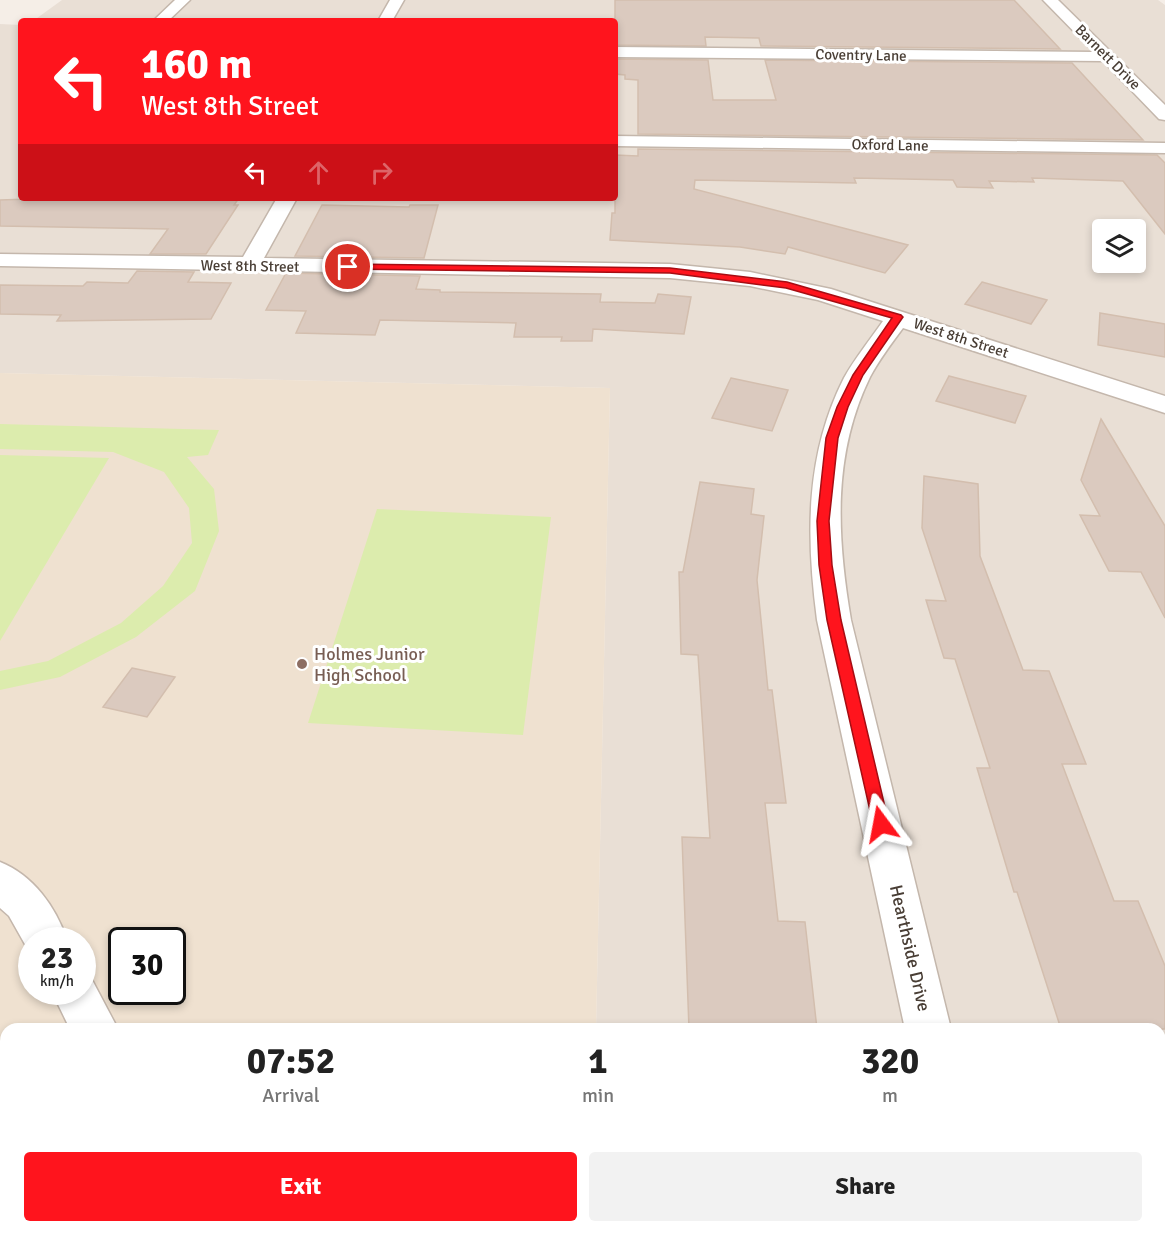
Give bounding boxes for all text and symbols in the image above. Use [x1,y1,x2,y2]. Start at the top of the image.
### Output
street label: Barnett Drive [1071,20,1145,94]
text: 160 m [141,39,252,90]
icon: left [42,42,120,120]
street label: Coventry Lane [815,45,907,65]
text: West 8th Street [141,90,319,123]
street label: Oxford Lane [851,135,929,155]
icon: left [239,156,272,189]
icon: ahead [302,156,335,189]
icon: right [365,156,398,189]
map controls [1092,219,1146,273]
button: layers [1092,219,1146,273]
pin [322,241,373,292]
icon: arrive [331,250,364,283]
street label: West 8th Street [201,256,299,276]
street label: West 8th Street [911,314,1011,362]
place label: Holmes Junior High School [314,643,425,686]
marker: Holmes Junior High School [295,657,309,671]
position arrow [849,792,913,856]
street label: Hearthside Drive [885,883,935,1013]
speed limit sign: 30 [108,927,186,1005]
text: 23 [41,940,73,977]
text: km/h [40,972,74,990]
text: 07:52 [247,1039,335,1084]
text: 1 [588,1039,608,1084]
text: 320 [861,1039,919,1084]
text: Arrival [262,1083,320,1108]
text: min [582,1083,614,1108]
text: m [882,1083,898,1108]
button: Exit [24,1152,577,1221]
button: Share [589,1152,1142,1221]

